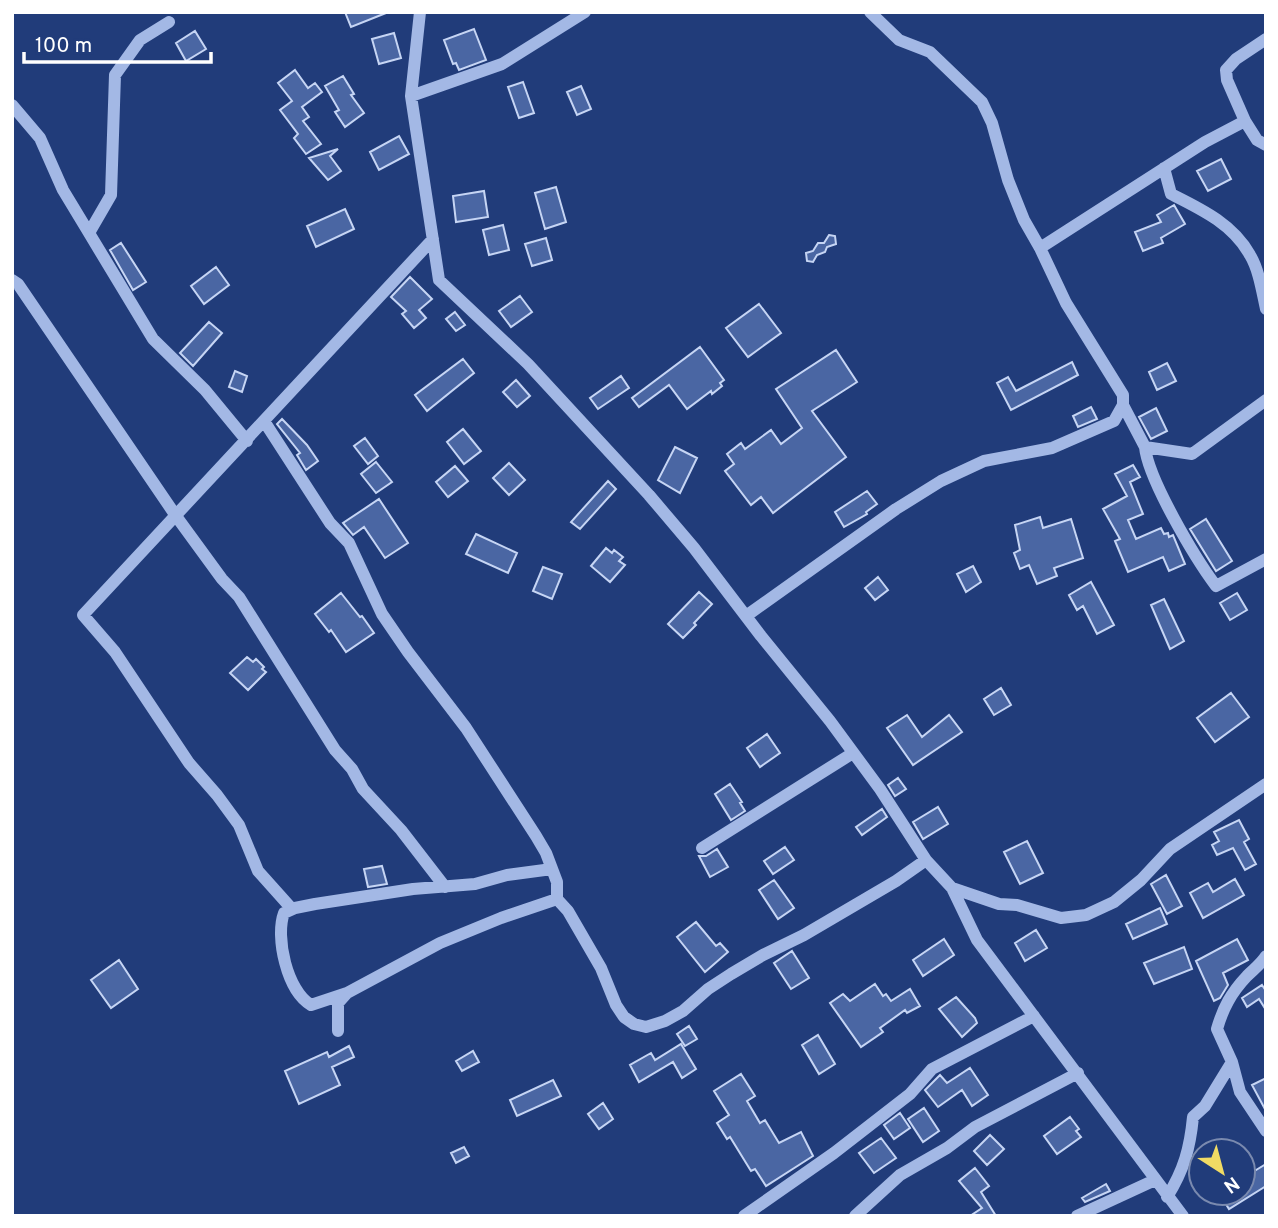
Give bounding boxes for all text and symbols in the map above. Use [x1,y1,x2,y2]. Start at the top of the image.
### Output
scale bar [24,21,212,65]
text: 100 m [35,33,92,60]
north arrow [1187,1137,1257,1207]
text: N [1218,1170,1243,1198]

